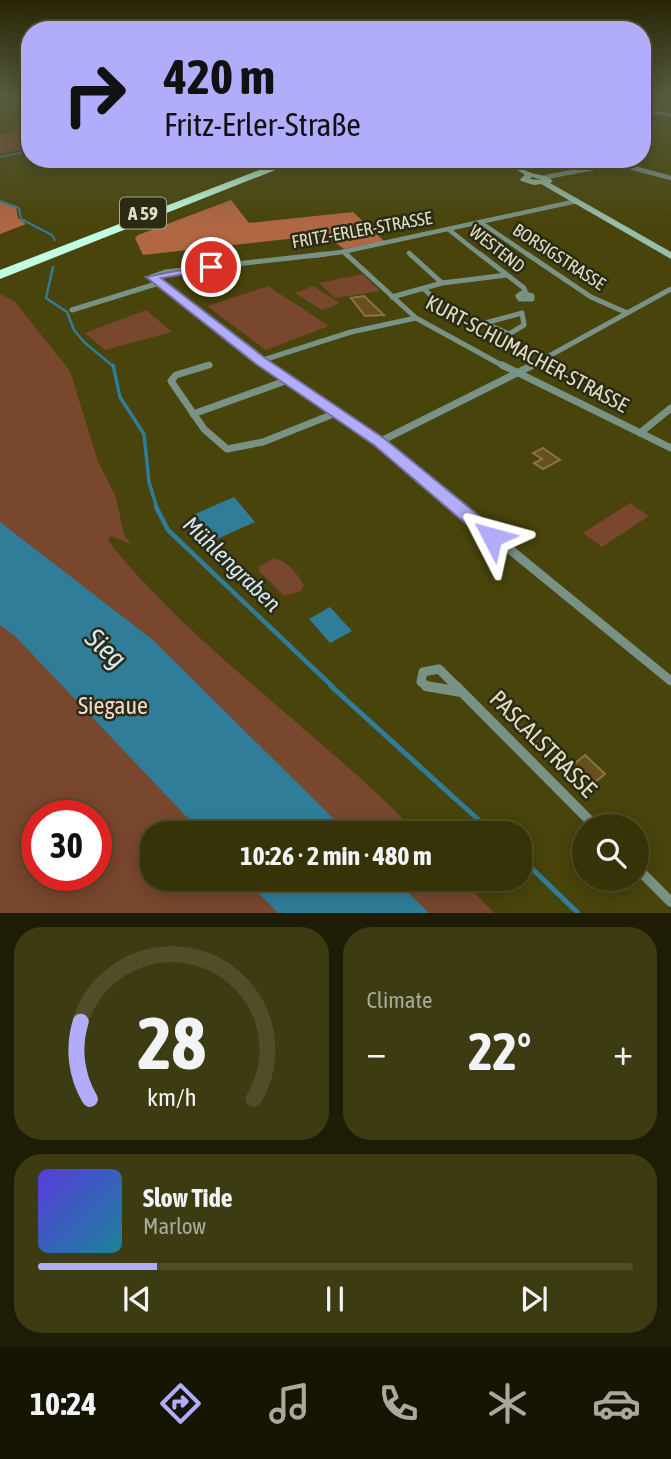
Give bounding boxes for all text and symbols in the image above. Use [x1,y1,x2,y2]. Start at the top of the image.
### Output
text: 420 m [164,48,275,104]
icon: right [49,49,140,140]
text: Fritz-Erler-Straße [164,106,361,143]
road number: A 59 [120,197,166,228]
street label: FRITZ-ERLER-STRASSE [290,207,434,252]
street label: BORSIGSTRASSE [509,219,610,294]
street label: WESTEND [465,220,529,277]
pin [181,237,241,297]
icon: arrive [192,248,230,286]
street label: KURT-SCHUMACHER-STRASSE [422,290,633,417]
position arrow [455,500,529,574]
water label: Mühlengraben [178,511,286,617]
water label: Sieg [78,621,133,674]
street label: PASCALSTRASSE [485,685,602,802]
park label: Siegaue [78,692,148,719]
speed limit sign: 30 [21,800,112,891]
map controls [572,814,649,891]
button: search [572,814,649,891]
text: 10:26 · 2 min · 480 m [240,841,432,871]
text: Climate [367,987,432,1013]
text: 28 [137,1002,205,1085]
text: 22° [468,1021,531,1081]
text: − [367,1030,386,1073]
text: + [613,1030,633,1073]
text: km/h [146,1083,196,1111]
text: Slow Tide [143,1183,233,1213]
text: Marlow [143,1213,206,1239]
icon: previous [118,1280,156,1318]
icon: pause [316,1280,354,1318]
icon: next [515,1280,553,1318]
icon: directions [156,1379,205,1428]
icon: music [265,1379,314,1428]
icon: phone [374,1379,423,1428]
icon: climate [483,1379,532,1428]
icon: car [592,1379,641,1428]
text: 10:24 [30,1385,96,1422]

